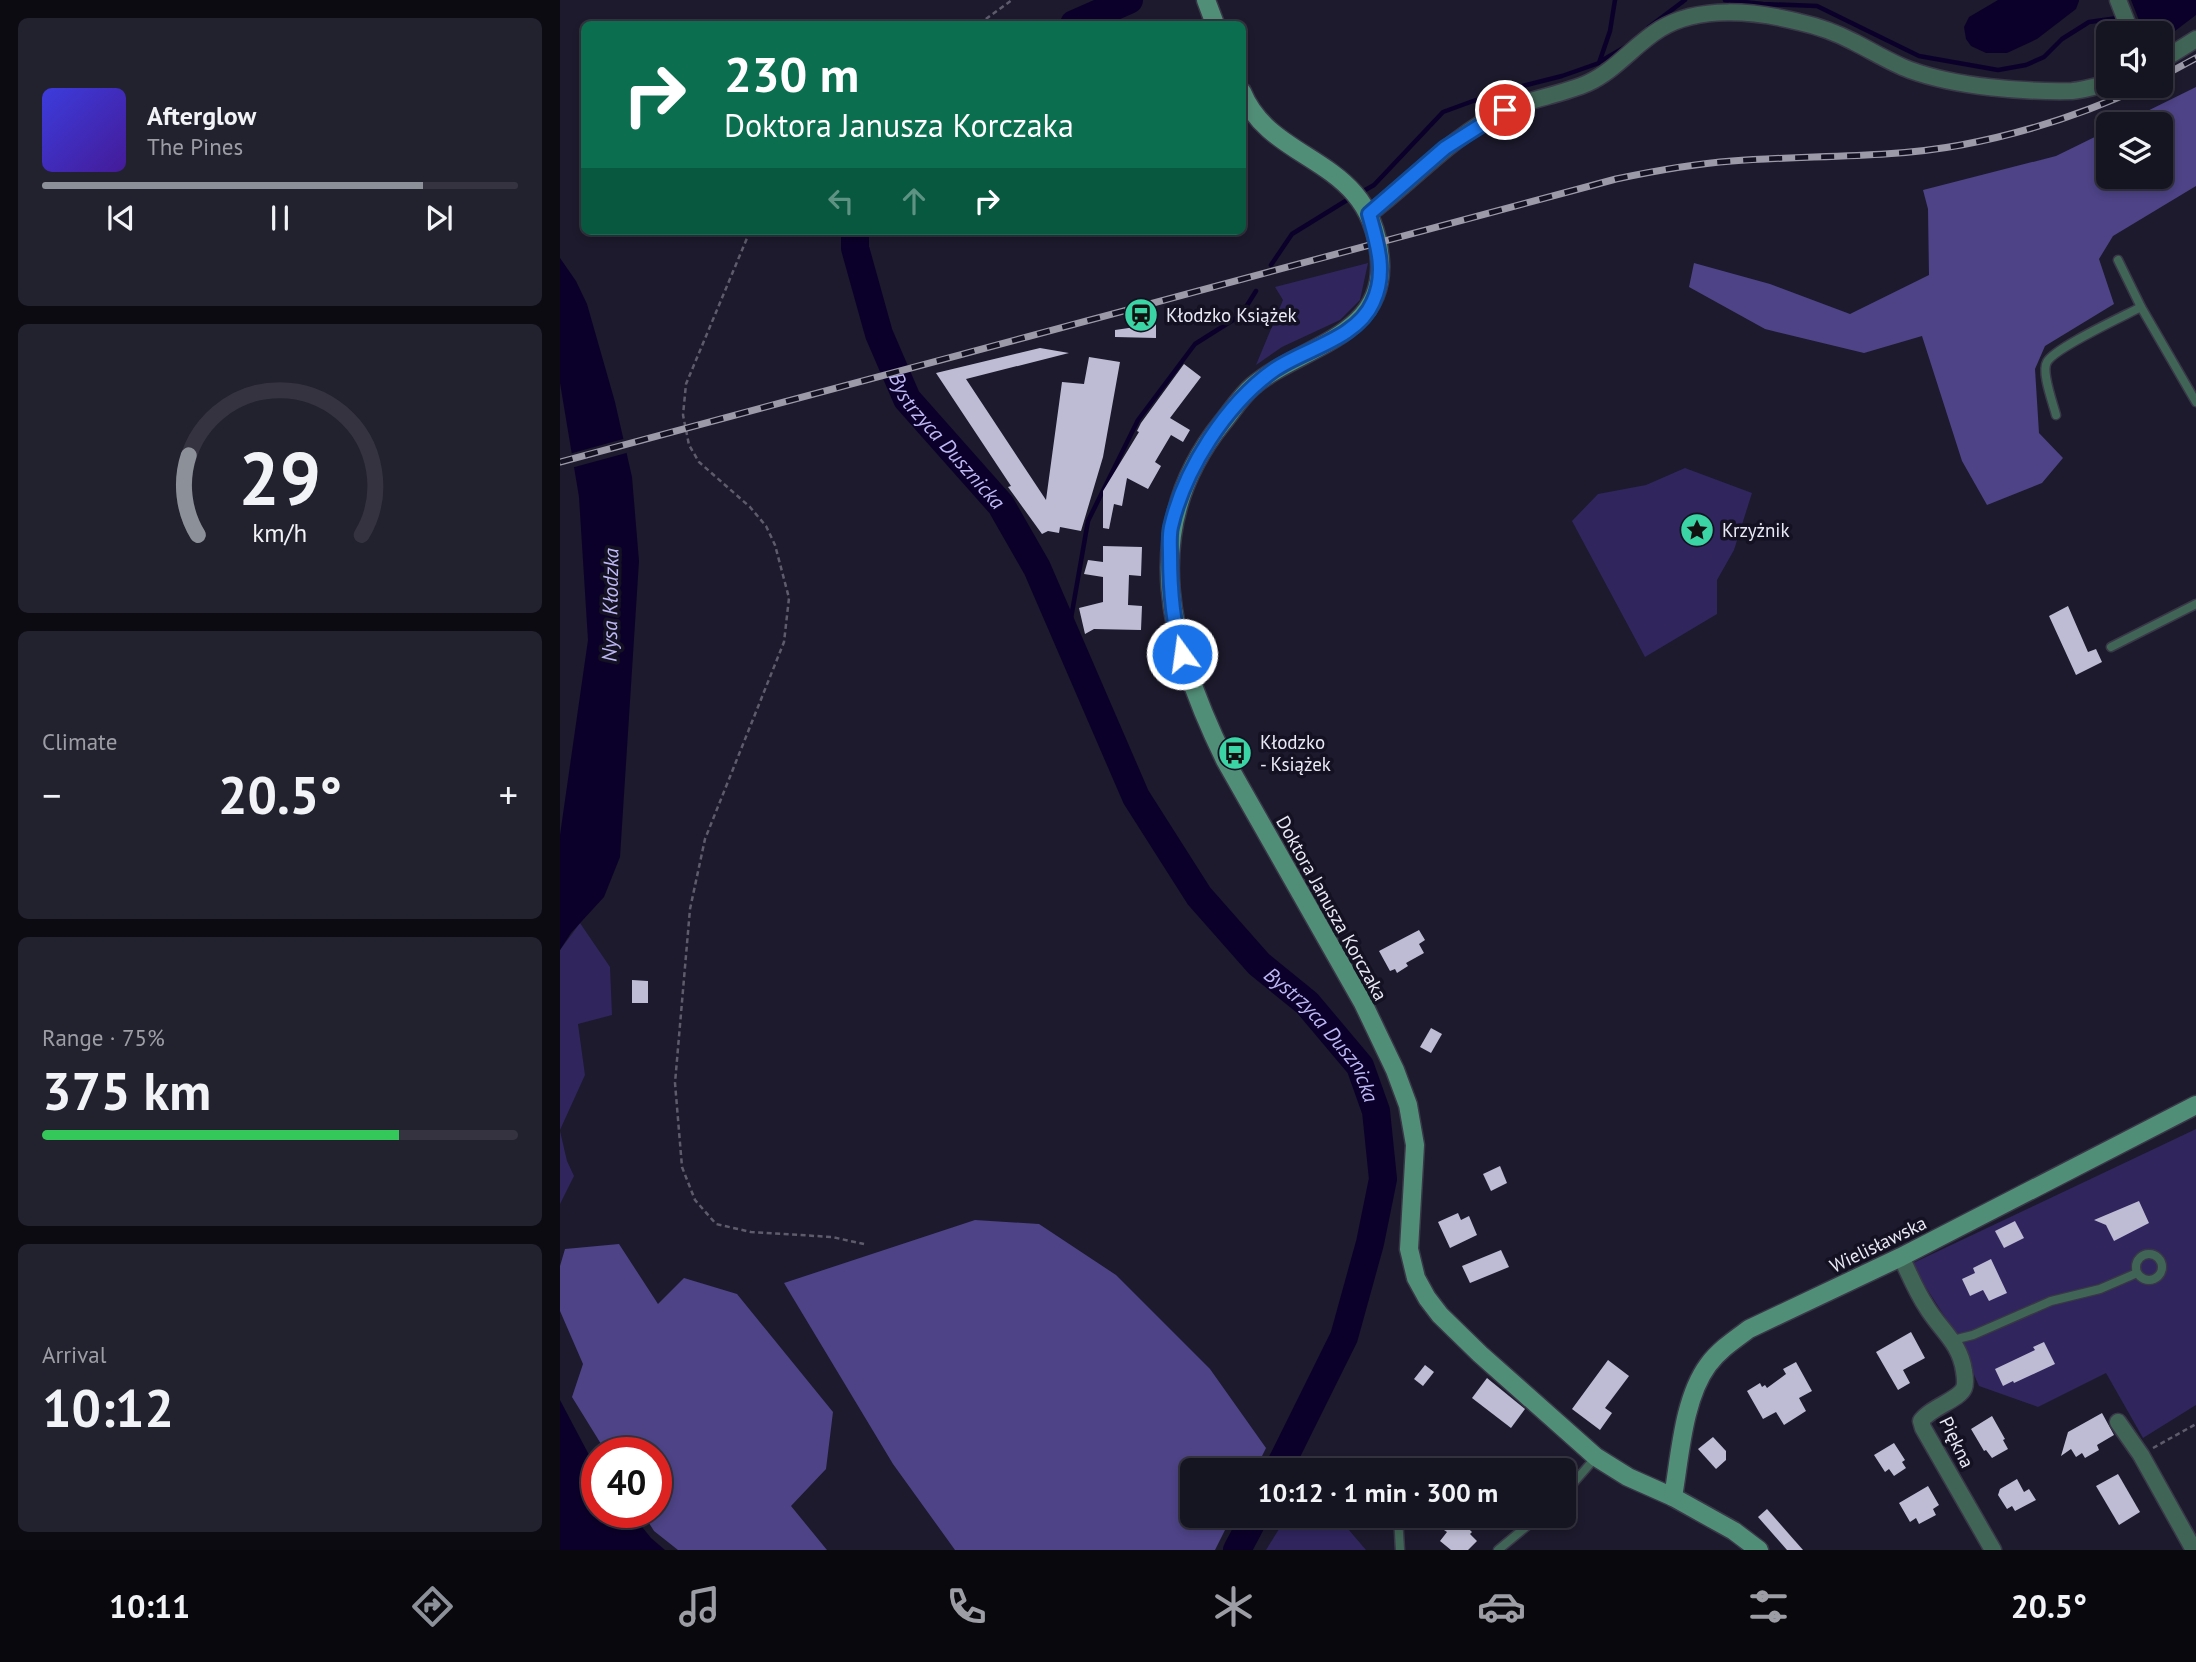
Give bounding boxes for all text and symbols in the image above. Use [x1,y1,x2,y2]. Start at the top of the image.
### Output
map controls [2096,21,2173,189]
button: sound [2096,21,2173,98]
text: 230 m [724,42,859,106]
icon: right [609,49,700,140]
pin [1475,80,1535,140]
icon: arrive [1486,91,1524,129]
text: Afterglow [147,99,256,132]
text: Doktora Janusza Korczaka [724,104,1074,146]
button: layers [2096,112,2173,189]
text: The Pines [147,132,243,161]
icon: left [822,182,860,220]
icon: ahead [895,182,933,220]
icon: right [968,182,1006,220]
icon: previous [102,199,140,237]
icon: pause [261,199,299,237]
icon: next [420,199,458,237]
station icon: Kłodzko Książek [1122,296,1160,334]
place label: Kłodzko Książek [1166,303,1297,327]
water label: Bystrzyca Dusznicka [883,368,1012,515]
text: 29 [239,431,321,525]
place icon: Krzyżnik [1678,511,1716,549]
text: km/h [253,516,307,548]
place label: Krzyżnik [1722,518,1790,542]
water label: Nysa Kłodzka [596,547,625,662]
position arrow [1145,617,1219,691]
text: Climate [42,727,117,756]
place label: Kłodzko - Książek [1260,730,1331,776]
bus stop icon: Kłodzko - Książek [1216,734,1254,772]
text: 20.5° [218,761,342,828]
text: − [42,770,61,819]
text: + [499,770,518,819]
street label: Doktora Janusza Korczaka [1271,811,1393,1005]
water label: Bystrzyca Dusznicka [1259,960,1385,1106]
text: Range · 75% [42,1023,165,1052]
text: 375 km [42,1057,211,1124]
street label: Wielisławska [1826,1210,1930,1278]
text: Arrival [42,1340,106,1369]
text: 10:12 [42,1374,174,1441]
street label: Piękna [1934,1412,1980,1472]
speed limit sign: 40 [581,1437,672,1528]
text: 10:12 · 1 min · 300 m [1258,1476,1498,1509]
icon: directions [408,1582,457,1631]
icon: music [675,1582,724,1631]
icon: phone [942,1582,991,1631]
icon: climate [1209,1582,1258,1631]
icon: car [1477,1582,1526,1631]
icon: filters [1744,1582,1793,1631]
text: 10:11 [109,1585,190,1627]
text: 20.5° [2011,1585,2087,1627]

